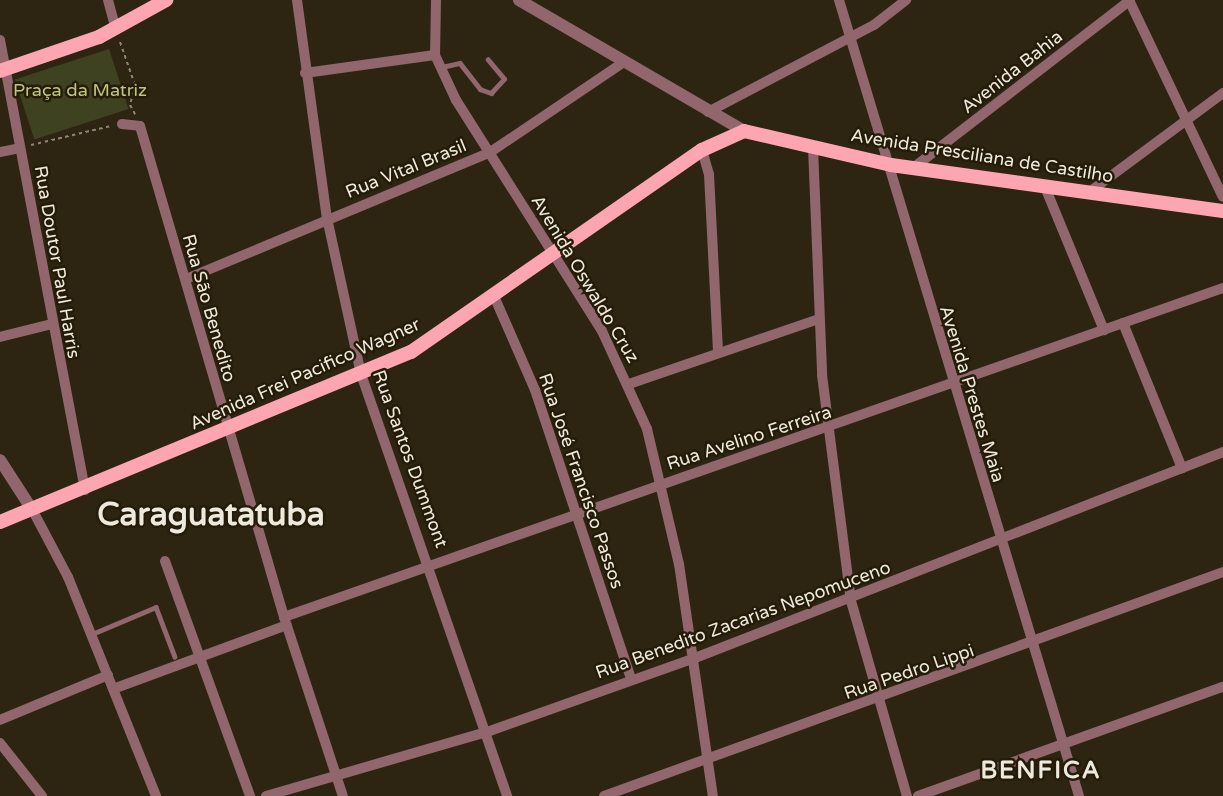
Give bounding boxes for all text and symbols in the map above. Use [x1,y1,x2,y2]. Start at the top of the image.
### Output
street label: Avenida Bahia [957,26,1067,118]
park label: Praça da Matriz [13,79,147,101]
street label: Avenida Presciliana de Castilho [849,125,1115,187]
street label: Rua Vital Brasil [342,135,470,203]
street label: Rua Doutor Paul Harris [29,164,85,360]
street label: Avenida Oswaldo Cruz [526,191,644,367]
street label: Rua São Benedito [178,232,240,384]
street label: Avenida Prestes Maia [935,303,1009,485]
street label: Avenida Frei Pacifico Wagner [186,313,424,435]
street label: Rua Santos Dummont [368,367,452,551]
street label: Rua José Francisco Passos [534,370,628,592]
street label: Rua Avelino Ferreira [664,401,834,475]
district label: Caraguatatuba [97,496,325,534]
street label: Rua Benedito Zacarias Nepomuceno [593,556,893,684]
street label: Rua Pedro Lippi [841,640,977,704]
district label: BENFICA [981,757,1101,785]

